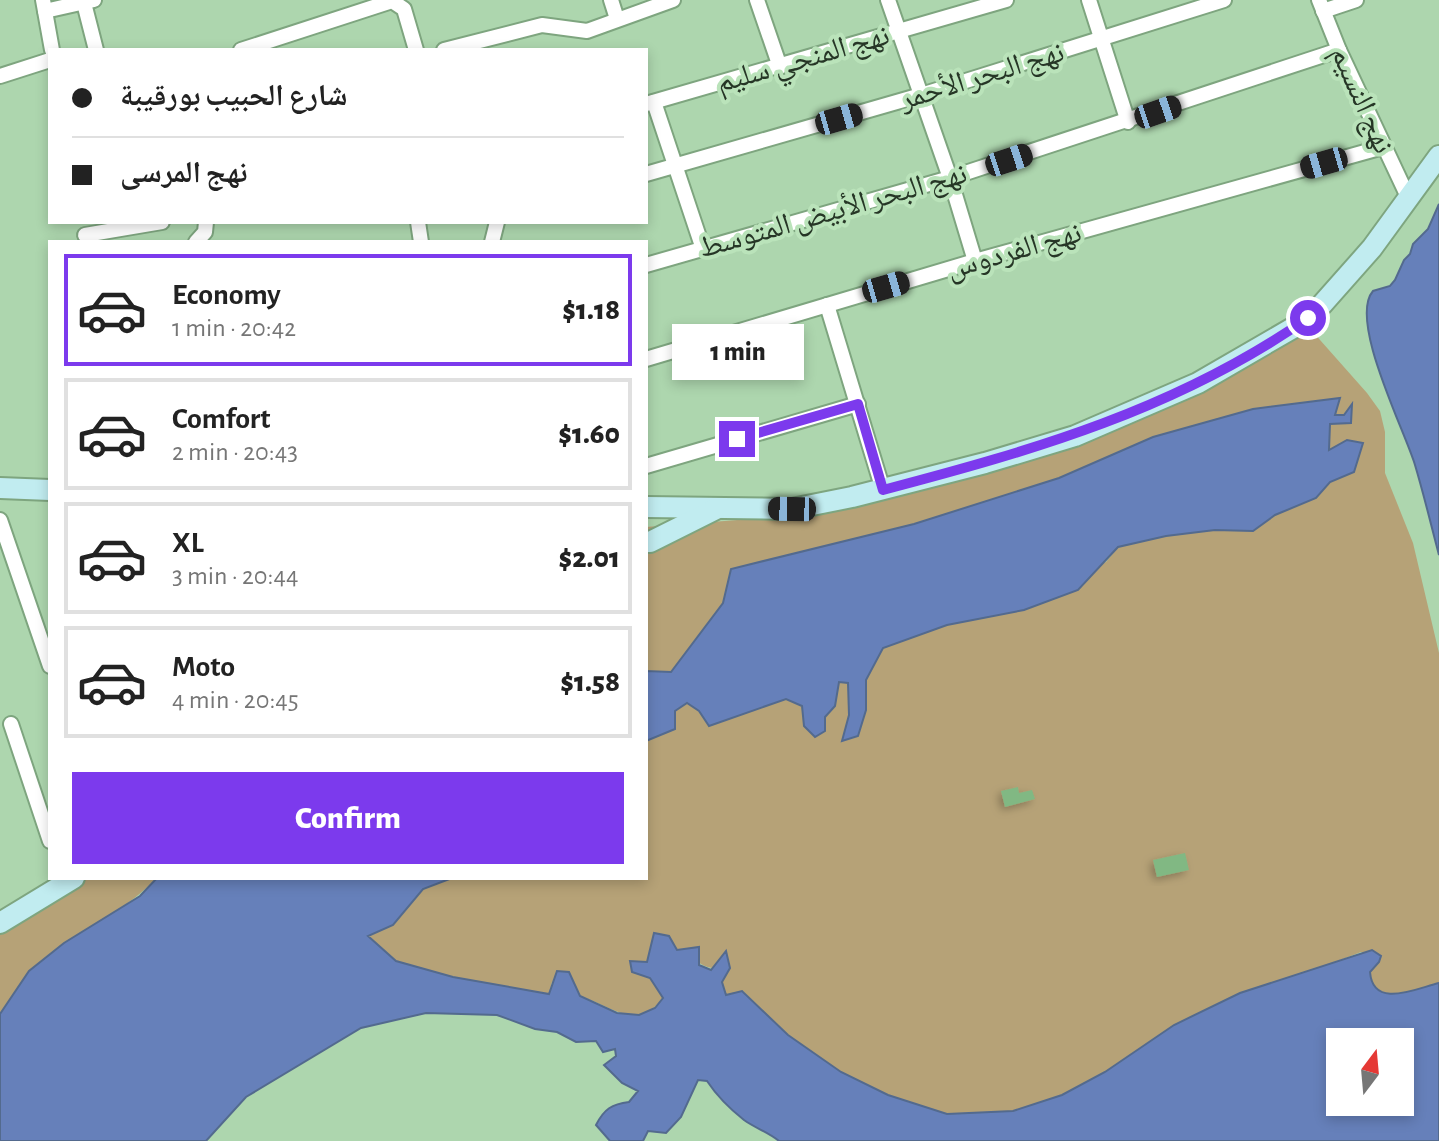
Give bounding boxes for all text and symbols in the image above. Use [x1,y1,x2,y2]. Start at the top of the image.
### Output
street label: نهج المنجي سليم [713,20,895,105]
street label: نهج البحر الأحمر [895,36,1069,118]
street label: نهج النسيم [1322,42,1399,160]
text: شارع الحبيب بورقيبة [120,81,348,111]
car [1131,93,1185,131]
car [813,101,865,137]
car [982,141,1036,179]
car [1298,145,1350,181]
street label: نهج البحر الأبيض المتوسط [695,157,971,267]
text: نهج المرسى [120,158,247,188]
street label: نهج الفردوس [943,217,1086,287]
car [860,269,912,305]
icon: car [76,274,148,346]
text: Economy [172,280,281,310]
text: $1.18 [562,295,620,325]
route start [1290,300,1326,336]
text: 1 min · 20:42 [172,315,296,341]
callout: 1 min [671,323,803,379]
text: 1 min [710,339,766,365]
icon: car [76,398,148,470]
text: Comfort [172,404,271,434]
text: $1.60 [558,419,620,449]
route end [719,421,755,457]
text: 2 min · 20:43 [172,439,298,465]
car [768,497,816,521]
icon: car [76,522,148,594]
text: XL [172,528,204,558]
text: $2.01 [558,543,620,573]
text: 3 min · 20:44 [172,563,299,589]
icon: car [76,646,148,718]
text: Moto [172,652,235,682]
text: $1.58 [560,667,620,697]
text: 4 min · 20:45 [172,687,299,713]
button: Confirm [72,772,624,864]
north arrow [1326,1028,1414,1116]
map controls [1326,1028,1414,1116]

